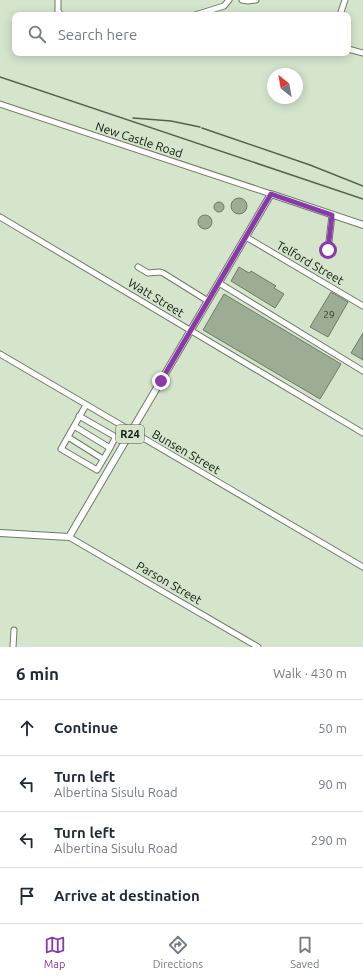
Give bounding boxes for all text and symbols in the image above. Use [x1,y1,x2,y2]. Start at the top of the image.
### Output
search box [12,12,351,56]
icon: search [26,23,48,45]
text: Search here [58,26,137,43]
north arrow [267,68,303,104]
street label: New Castle Road [94,119,184,160]
street label: Telford Street [274,238,346,287]
route start [319,241,337,259]
street label: Watt Street [126,276,187,319]
house number: 29 [323,309,335,320]
route end [152,372,170,390]
road number: R24 [116,425,144,443]
street label: Bunsen Street [150,427,223,476]
street label: Parson Street [134,559,204,607]
text: 6 min [16,664,59,683]
text: Walk · 430 m [273,666,347,680]
icon: ahead [16,717,38,739]
text: Continue [54,719,118,736]
text: 50 m [318,721,347,735]
text: Turn left [54,768,115,785]
icon: left [16,773,38,795]
text: 90 m [318,777,347,791]
text: Albertina Sisulu Road [54,785,178,799]
text: Turn left [54,824,115,841]
icon: left [16,829,38,851]
text: 290 m [311,833,347,847]
text: Albertina Sisulu Road [54,841,178,855]
icon: arrive [16,885,38,907]
text: Arrive at destination [54,887,200,904]
tab: Map [44,934,66,970]
tab: Directions [153,934,203,970]
tab: Saved [290,934,319,970]

